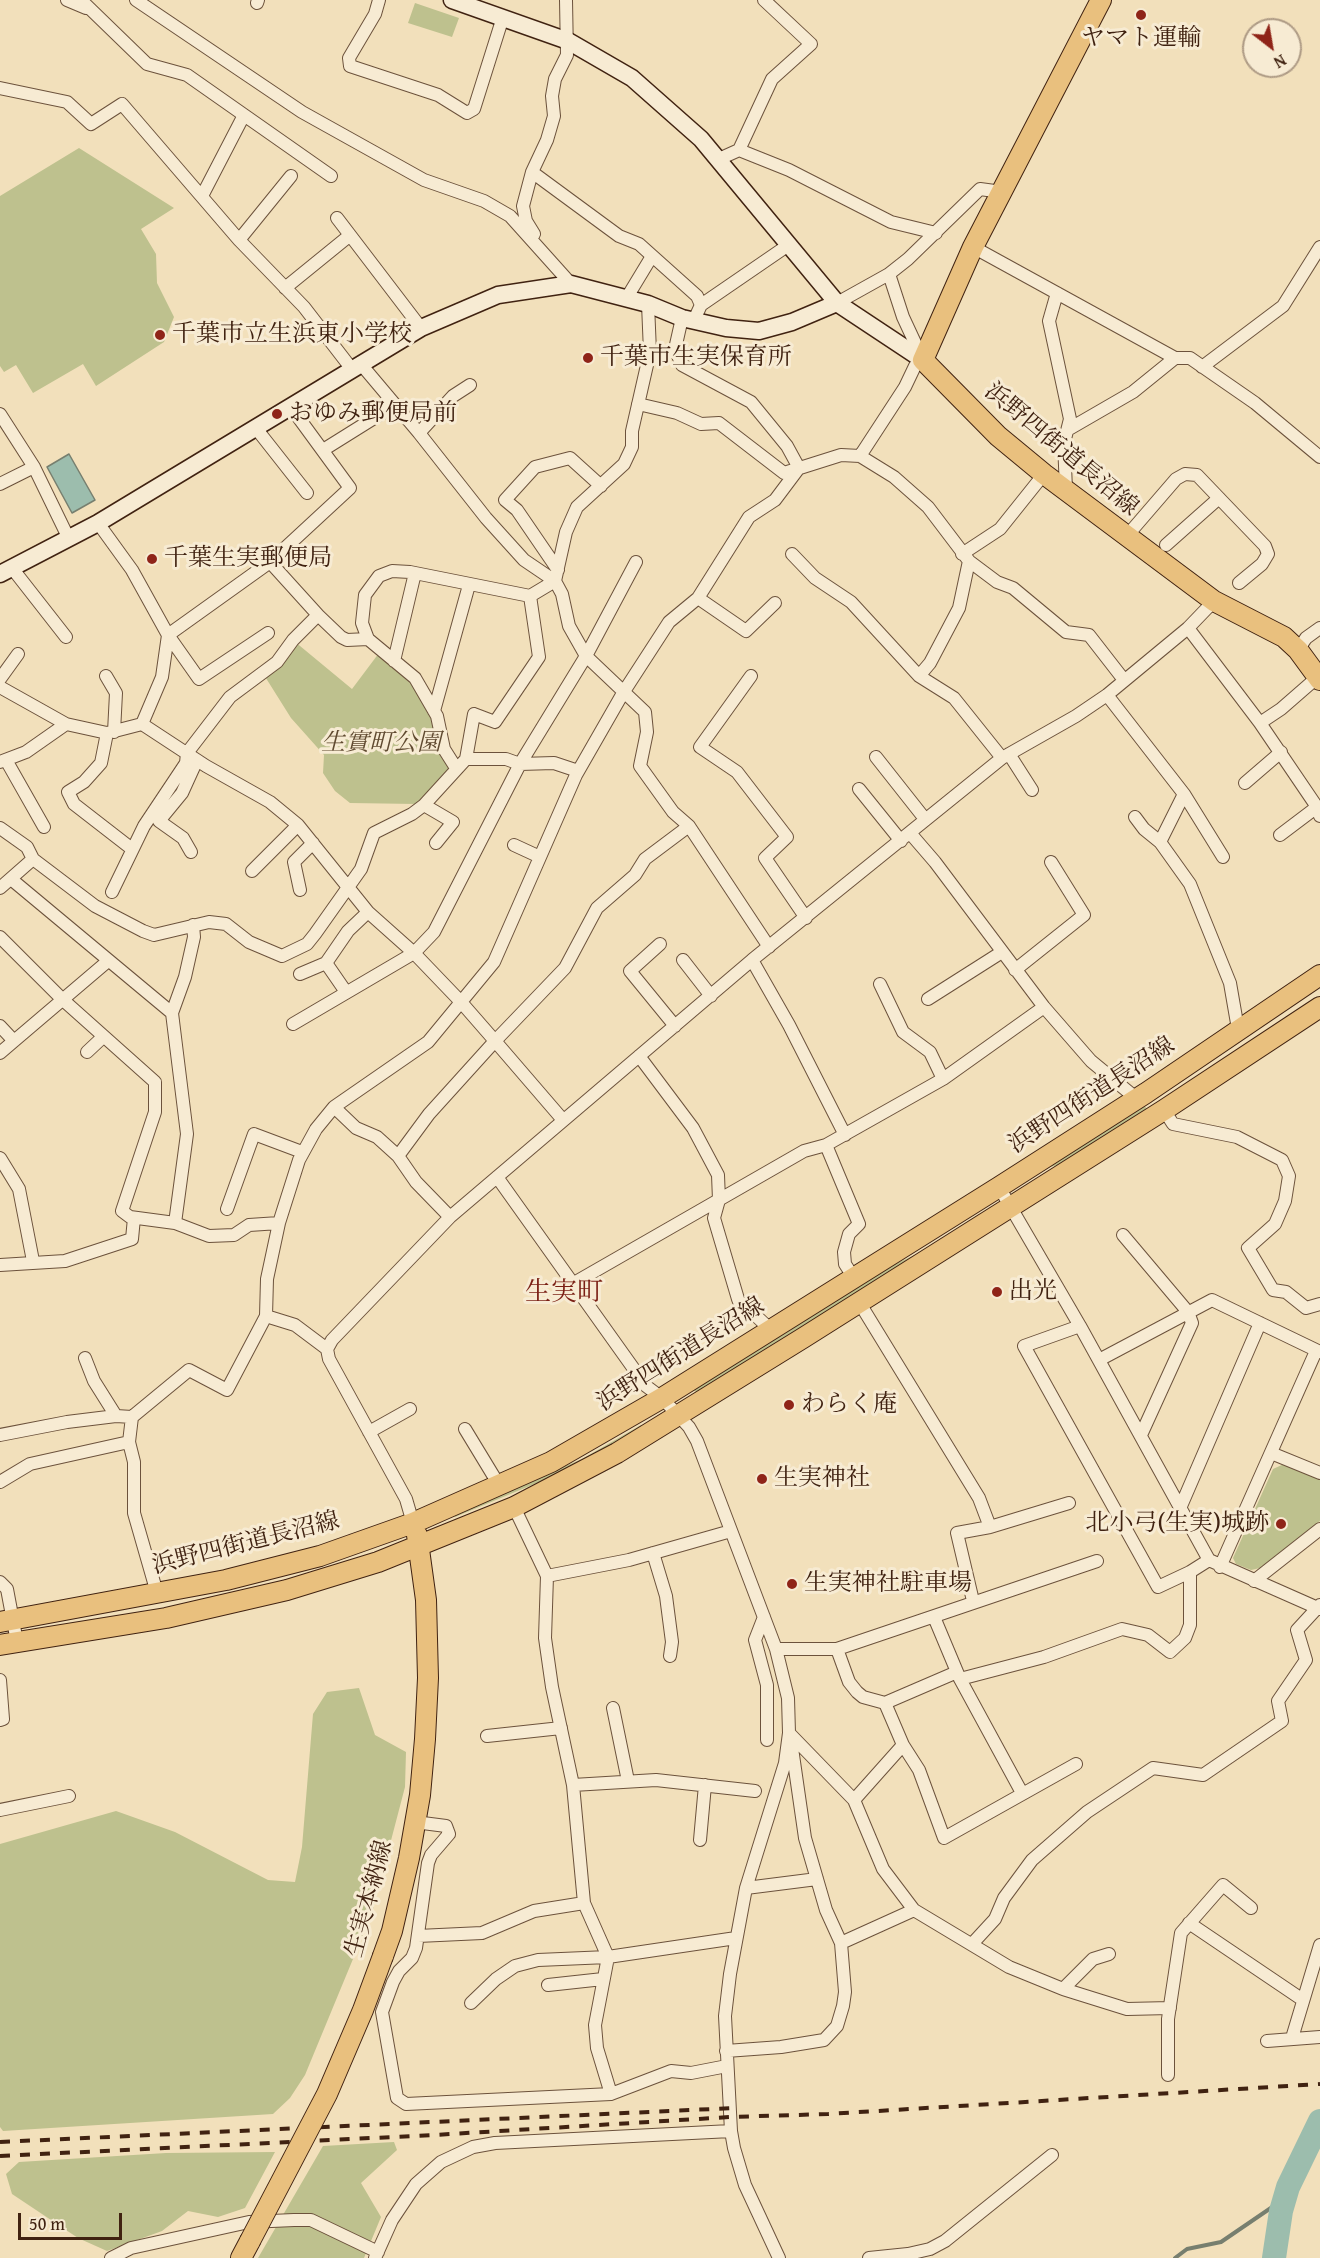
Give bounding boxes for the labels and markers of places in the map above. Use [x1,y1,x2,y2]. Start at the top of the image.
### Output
marker: ヤマト運輸 [1134,8,1148,22]
place label: ヤマト運輸 [1081,25,1201,53]
place label: 千葉市立生浜東小学校 [172,321,412,349]
marker: 千葉市立生浜東小学校 [153,328,167,342]
place label: 千葉市生実保育所 [600,344,792,372]
marker: 千葉市生実保育所 [581,351,595,365]
place label: おゆみ郵便局前 [289,400,457,428]
marker: おゆみ郵便局前 [270,407,284,421]
place label: 千葉生実郵便局 [164,545,332,573]
marker: 千葉生実郵便局 [145,552,159,566]
place label: 出光 [1009,1278,1057,1306]
marker: 出光 [990,1285,1004,1299]
place label: わらく庵 [801,1391,897,1419]
marker: わらく庵 [782,1398,796,1412]
place label: 生実神社 [774,1465,870,1493]
marker: 生実神社 [755,1472,769,1486]
place label: 北小弓(生実)城跡 [1086,1510,1269,1538]
marker: 北小弓(生実)城跡 [1274,1517,1288,1531]
place label: 生実神社駐車場 [804,1570,972,1598]
marker: 生実神社駐車場 [785,1577,799,1591]

